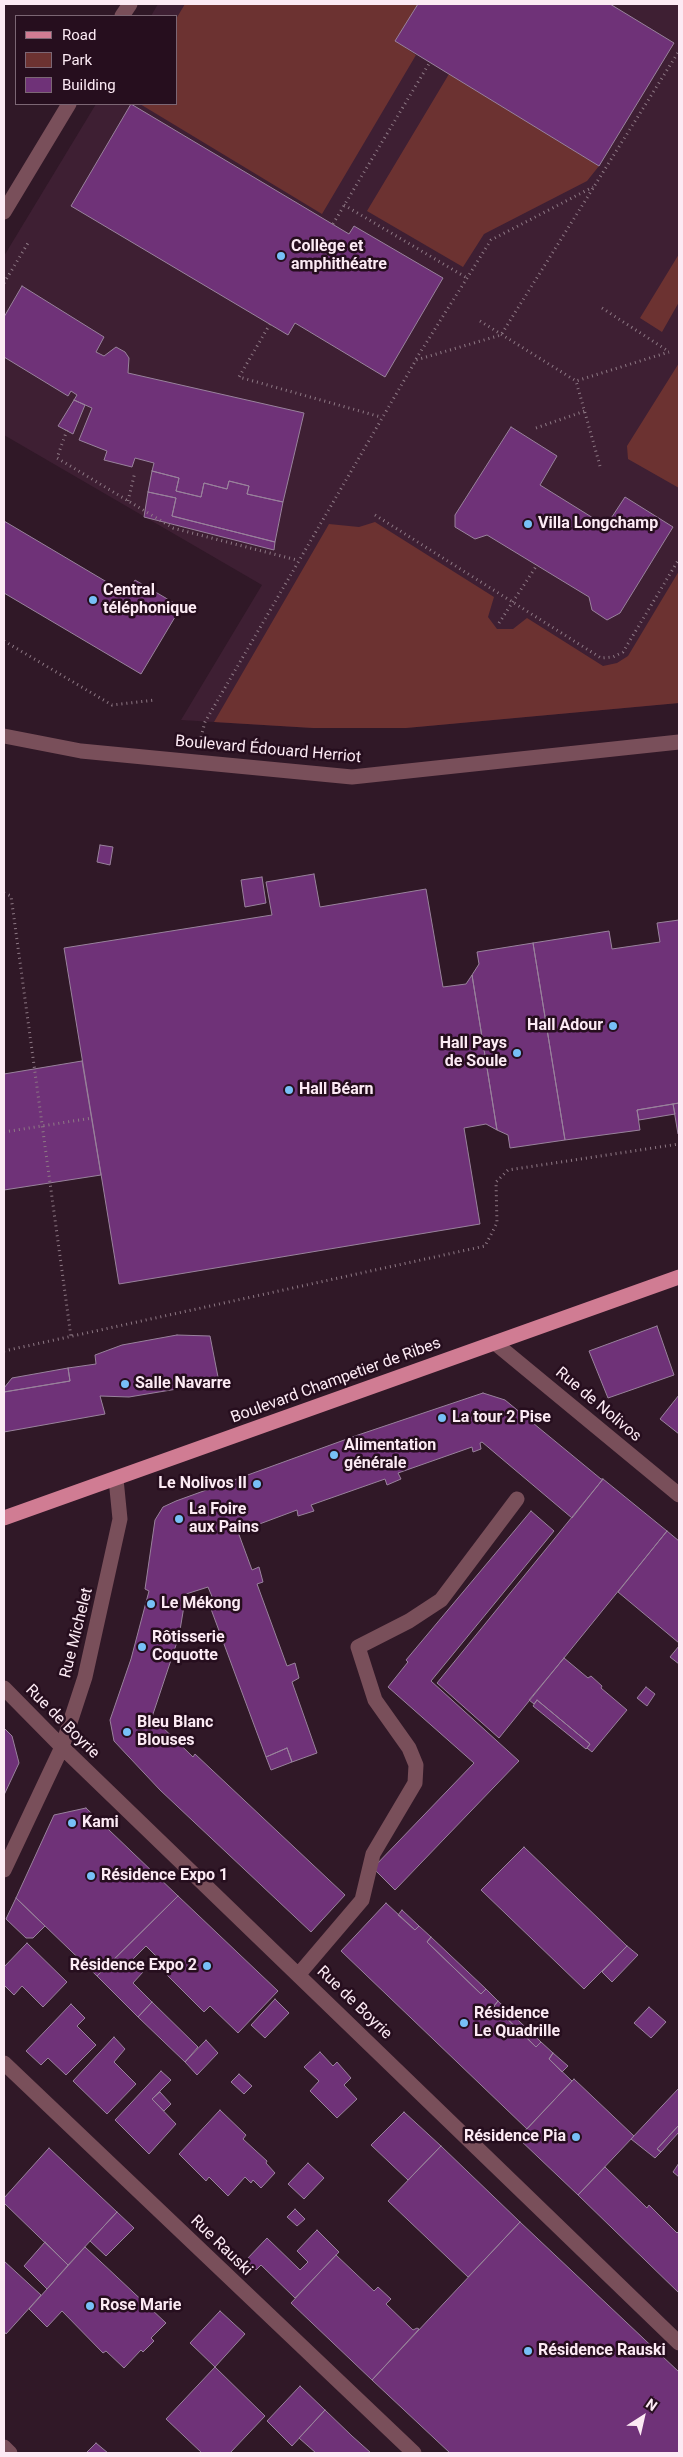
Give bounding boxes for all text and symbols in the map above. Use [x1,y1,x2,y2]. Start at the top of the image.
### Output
legend [15,15,178,105]
text: Road [62,26,96,44]
text: Park [62,51,92,69]
text: Building [62,76,116,94]
place label: Collège et amphithéatre [291,237,387,275]
marker: Collège et amphithéatre [275,250,287,262]
place label: Villa Longchamp [538,514,658,534]
marker: Villa Longchamp [522,518,534,530]
place label: Central téléphonique [103,581,197,619]
marker: Central téléphonique [87,594,99,606]
street label: Boulevard Édouard Herriot [174,732,362,768]
place label: Hall Adour [527,1016,603,1036]
marker: Hall Adour [607,1020,619,1032]
place label: Hall Pays de Soule [440,1034,507,1072]
marker: Hall Pays de Soule [511,1047,523,1059]
place label: Hall Béarn [299,1080,374,1100]
marker: Hall Béarn [283,1084,295,1096]
street label: Boulevard Champetier de Ribes [228,1334,444,1428]
street label: Rue de Nolivos [551,1364,645,1446]
place label: Salle Navarre [135,1374,231,1394]
marker: Salle Navarre [119,1378,131,1390]
place label: La tour 2 Pise [452,1408,551,1428]
marker: La tour 2 Pise [436,1412,448,1424]
place label: Alimentation générale [344,1436,436,1474]
marker: Alimentation générale [328,1449,340,1461]
place label: Le Nolivos II [158,1474,247,1494]
marker: Le Nolivos II [251,1478,263,1490]
place label: La Foire aux Pains [189,1500,259,1538]
marker: La Foire aux Pains [173,1513,185,1525]
street label: Rue Michelet [57,1586,97,1680]
place label: Le Mékong [161,1594,241,1614]
marker: Le Mékong [145,1598,157,1610]
place label: Rôtisserie Coquotte [152,1628,225,1666]
marker: Rôtisserie Coquotte [136,1641,148,1653]
street label: Rue de Boyrie [21,1681,103,1763]
place label: Bleu Blanc Blouses [137,1713,213,1751]
marker: Bleu Blanc Blouses [121,1726,133,1738]
place label: Kami [82,1813,119,1833]
marker: Kami [66,1817,78,1829]
place label: Résidence Expo 1 [101,1866,228,1886]
marker: Résidence Expo 1 [85,1870,97,1882]
place label: Résidence Expo 2 [70,1956,197,1976]
marker: Résidence Expo 2 [201,1960,213,1972]
street label: Rue de Boyrie [312,1962,396,2044]
place label: Résidence Le Quadrille [474,2004,560,2042]
marker: Résidence Le Quadrille [458,2017,470,2029]
place label: Résidence Pia [464,2127,566,2147]
marker: Résidence Pia [570,2131,582,2143]
street label: Rue Rauski [186,2212,256,2280]
place label: Rose Marie [100,2296,181,2316]
marker: Rose Marie [84,2300,96,2312]
place label: Résidence Rauski [538,2341,666,2361]
marker: Résidence Rauski [522,2345,534,2357]
north arrow [618,2392,668,2442]
text: N [643,2395,660,2414]

